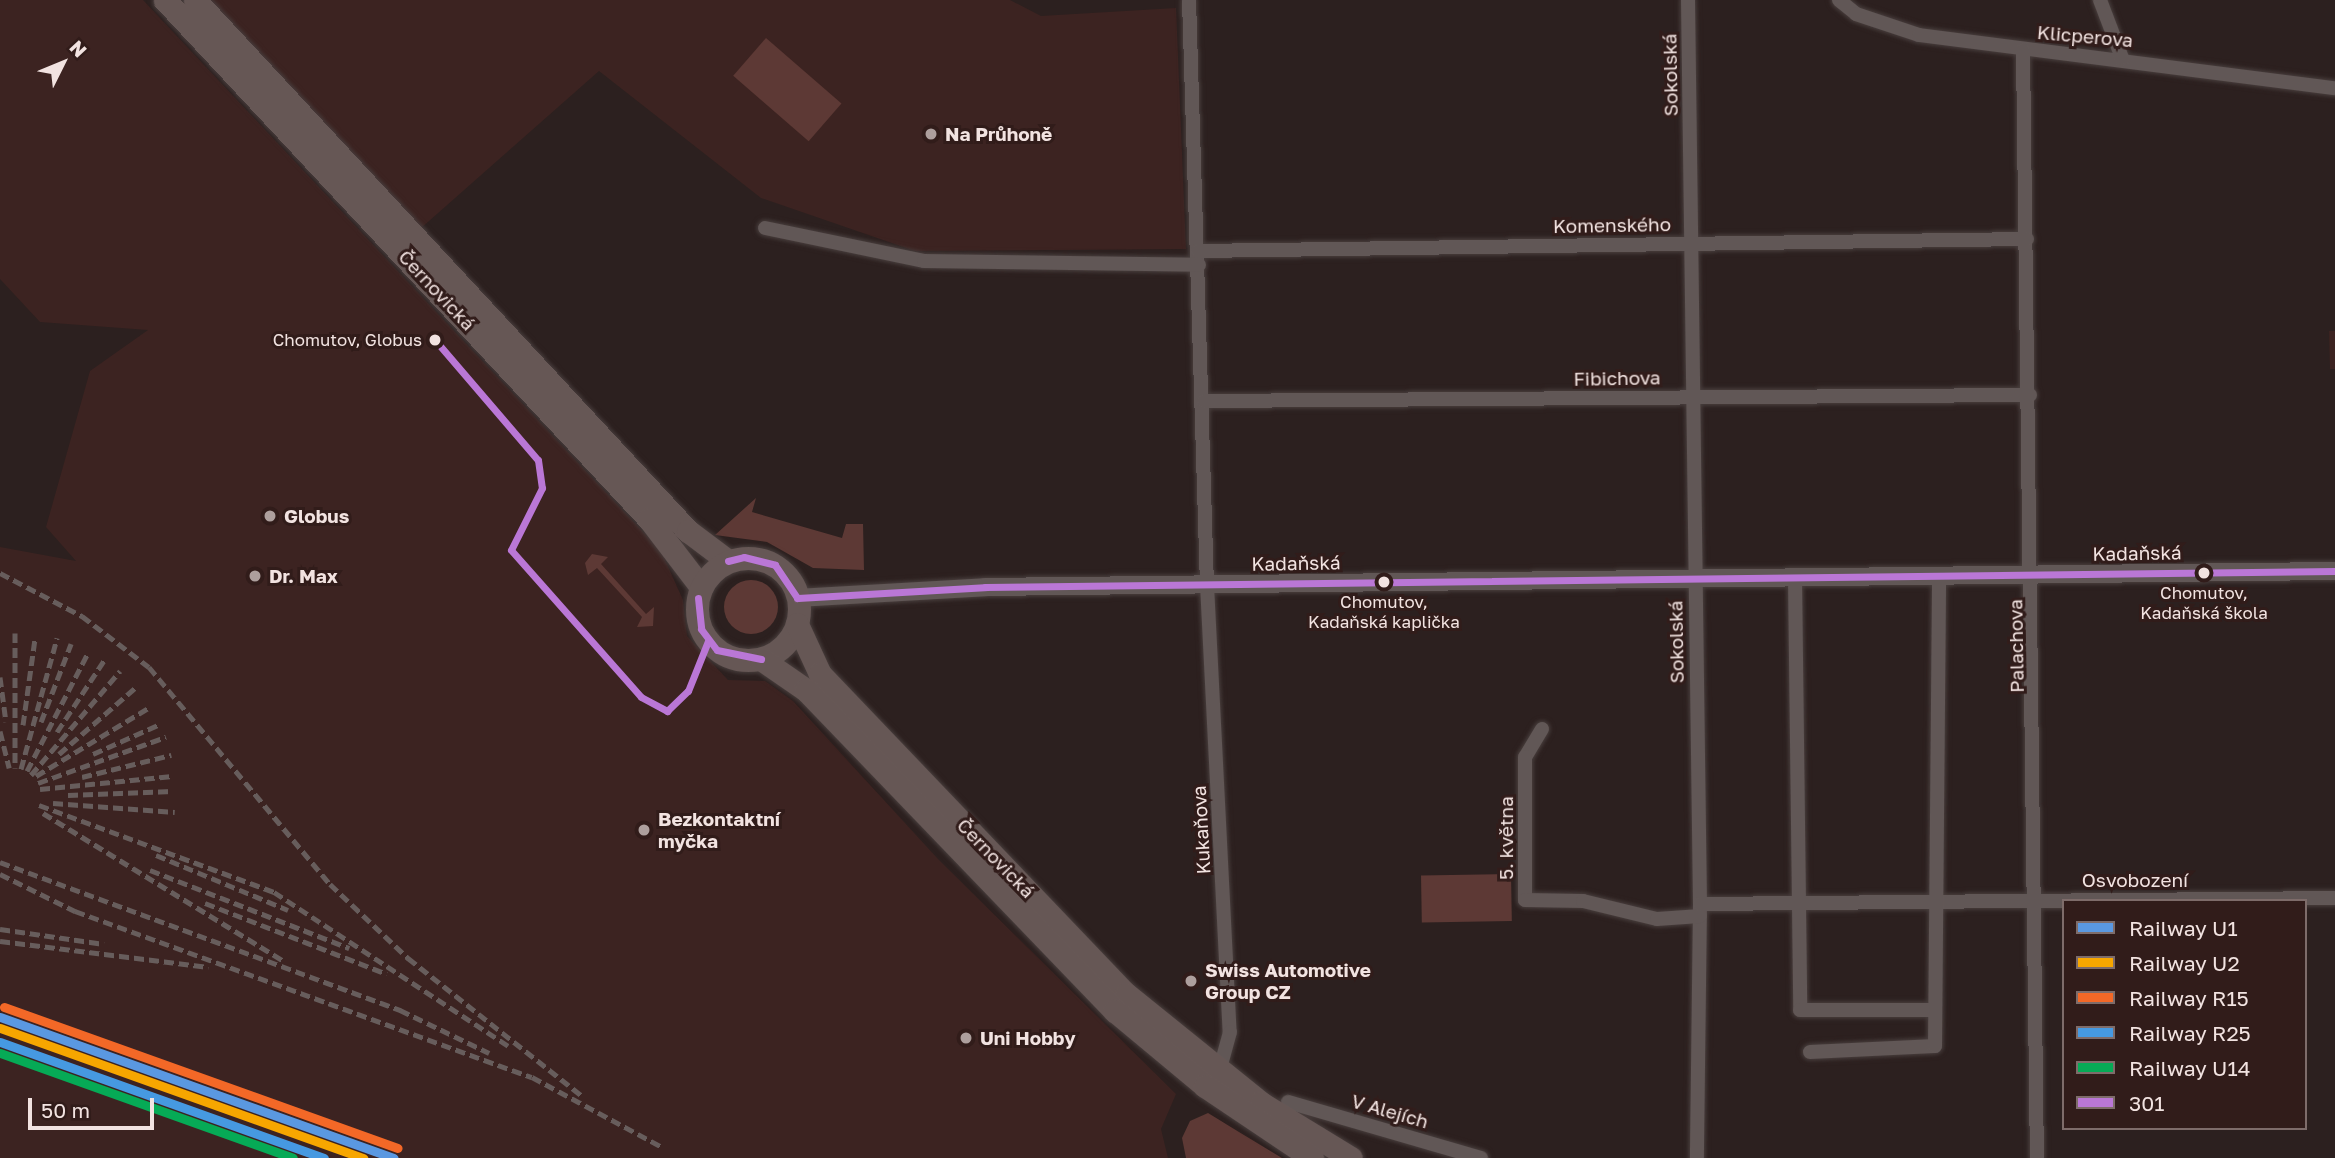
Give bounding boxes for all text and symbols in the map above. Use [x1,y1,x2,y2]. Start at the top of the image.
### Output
street label: Klicperova [2036,20,2134,52]
north arrow [28,28,98,98]
street label: Sokolská [1658,33,1682,117]
text: N [65,35,92,61]
place label: Na Průhoně [945,123,1052,145]
marker: Na Průhoně [923,126,939,142]
street label: Komenského [1553,213,1671,237]
street label: Černovická [394,245,480,335]
place label: Chomutov, Globus [273,330,422,350]
marker: Chomutov, Globus [428,333,442,347]
street label: Fibichova [1573,366,1661,390]
place label: Globus [284,505,349,527]
marker: Globus [262,508,278,524]
street label: Kadaňská [2092,541,2182,565]
street label: Kadaňská [1251,551,1341,575]
place label: Dr. Max [269,565,338,587]
marker: Chomutov, Kadaňská škola [2197,566,2211,580]
marker: Dr. Max [247,568,263,584]
marker: Chomutov, Kadaňská kaplička [1377,575,1391,589]
place label: Chomutov, Kadaňská škola [2140,583,2268,623]
place label: Chomutov, Kadaňská kaplička [1308,592,1460,632]
street label: Palachova [2004,599,2028,693]
street label: Sokolská [1664,600,1688,684]
street label: Kukaňova [1187,785,1215,875]
street label: 5. května [1495,796,1517,880]
place label: Bezkontaktní myčka [658,808,780,852]
street label: Černovická [953,814,1039,902]
marker: Bezkontaktní myčka [636,822,652,838]
street label: Osvobození [2082,869,2188,891]
legend [2062,899,2307,1130]
text: Railway U1 [2129,915,2238,941]
text: Railway U2 [2129,950,2240,976]
place label: Swiss Automotive Group CZ [1205,959,1371,1003]
marker: Swiss Automotive Group CZ [1183,973,1199,989]
text: Railway R15 [2129,985,2249,1011]
text: Railway R25 [2129,1020,2251,1046]
place label: Uni Hobby [980,1027,1076,1049]
marker: Uni Hobby [958,1030,974,1046]
text: Railway U14 [2129,1055,2250,1081]
scale bar [32,1084,158,1128]
street label: V Alejích [1349,1089,1431,1133]
text: 301 [2129,1090,2165,1116]
text: 50 m [41,1097,90,1123]

